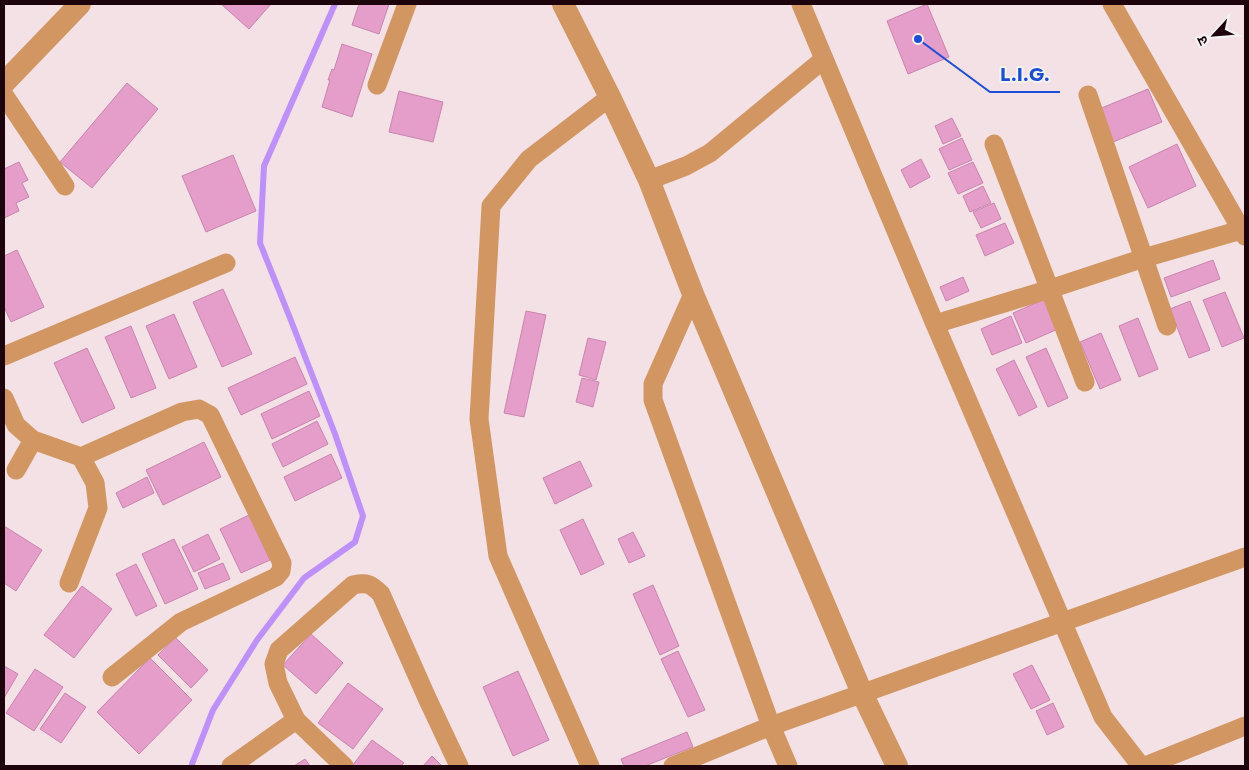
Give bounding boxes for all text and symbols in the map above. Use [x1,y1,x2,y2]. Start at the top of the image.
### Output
north arrow [1189,10,1239,60]
text: उ [1191,32,1213,49]
callout: L.I.G. [990,58,1060,92]
text: L.I.G. [1000,61,1050,88]

